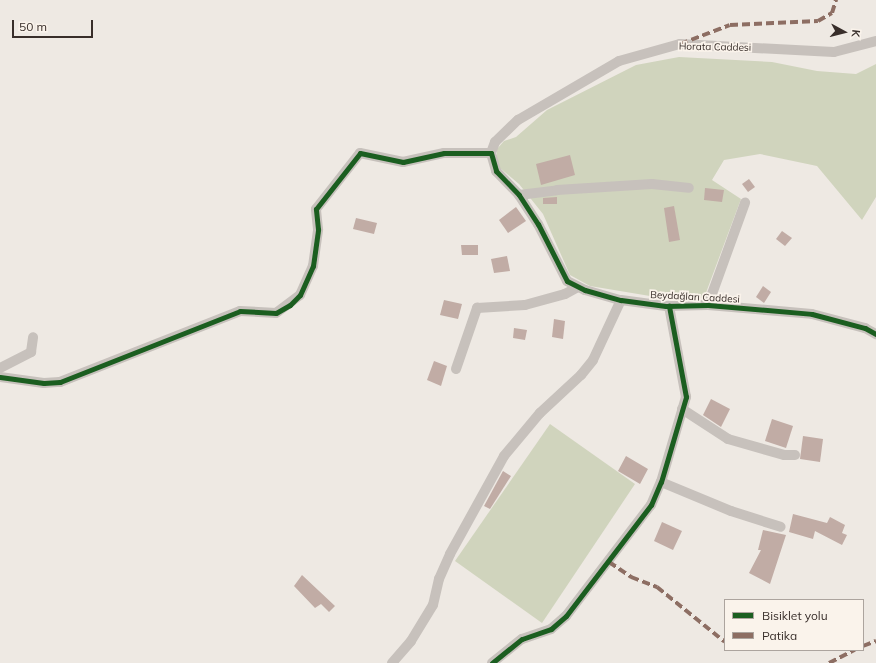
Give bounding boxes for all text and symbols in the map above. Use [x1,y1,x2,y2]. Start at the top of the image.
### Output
scale bar [14,12,95,38]
north arrow [824,12,864,52]
text: 50 m [19,19,47,34]
text: K [849,29,863,38]
street label: Horata Caddesi [679,40,751,54]
street label: Beydağları Caddesi [650,289,740,305]
legend [724,599,864,651]
text: Bisiklet yolu [762,608,828,623]
text: Patika [762,628,797,643]

